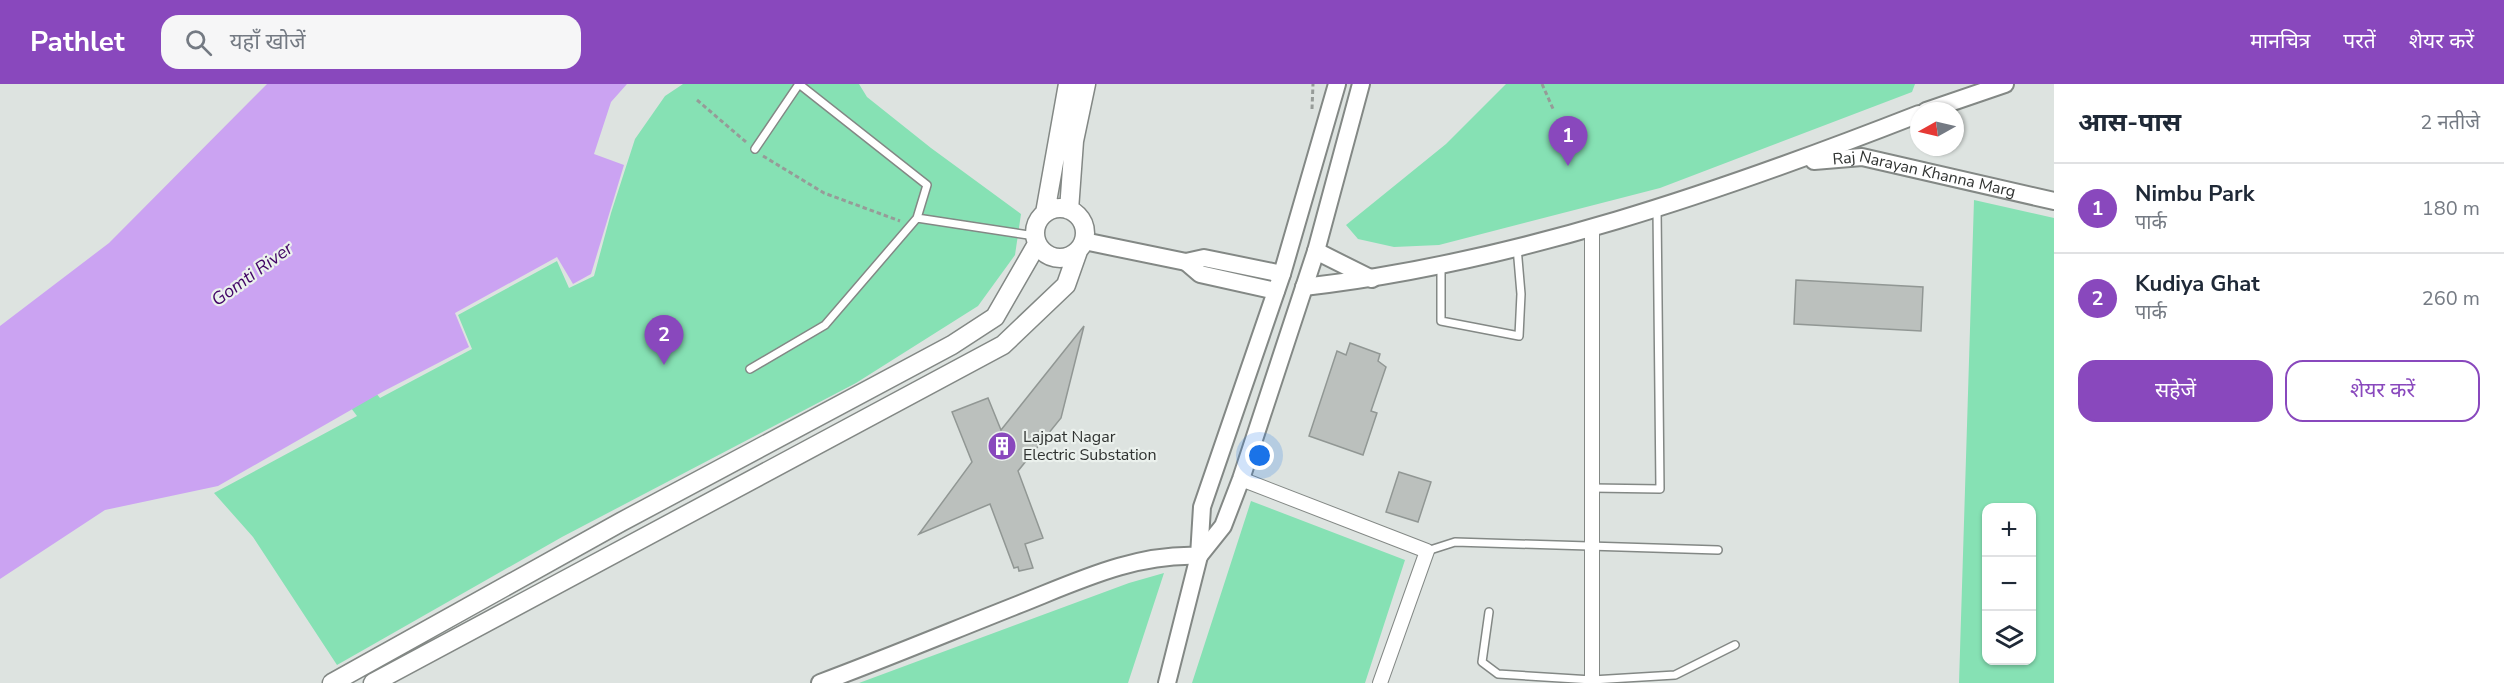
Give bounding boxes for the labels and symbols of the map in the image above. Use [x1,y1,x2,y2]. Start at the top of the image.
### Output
north arrow [1910,102,1964,156]
pin: 1 [1548,116,1588,166]
street label: Raj Narayan Khanna Marg [1832,146,2018,203]
water label: Gomti River [207,236,298,312]
pin: 2 [644,316,684,365]
place label: Lajpat Nagar Electric Substation [1023,426,1157,466]
building icon: Lajpat Nagar Electric Substation [986,430,1018,462]
your location [1245,441,1274,470]

